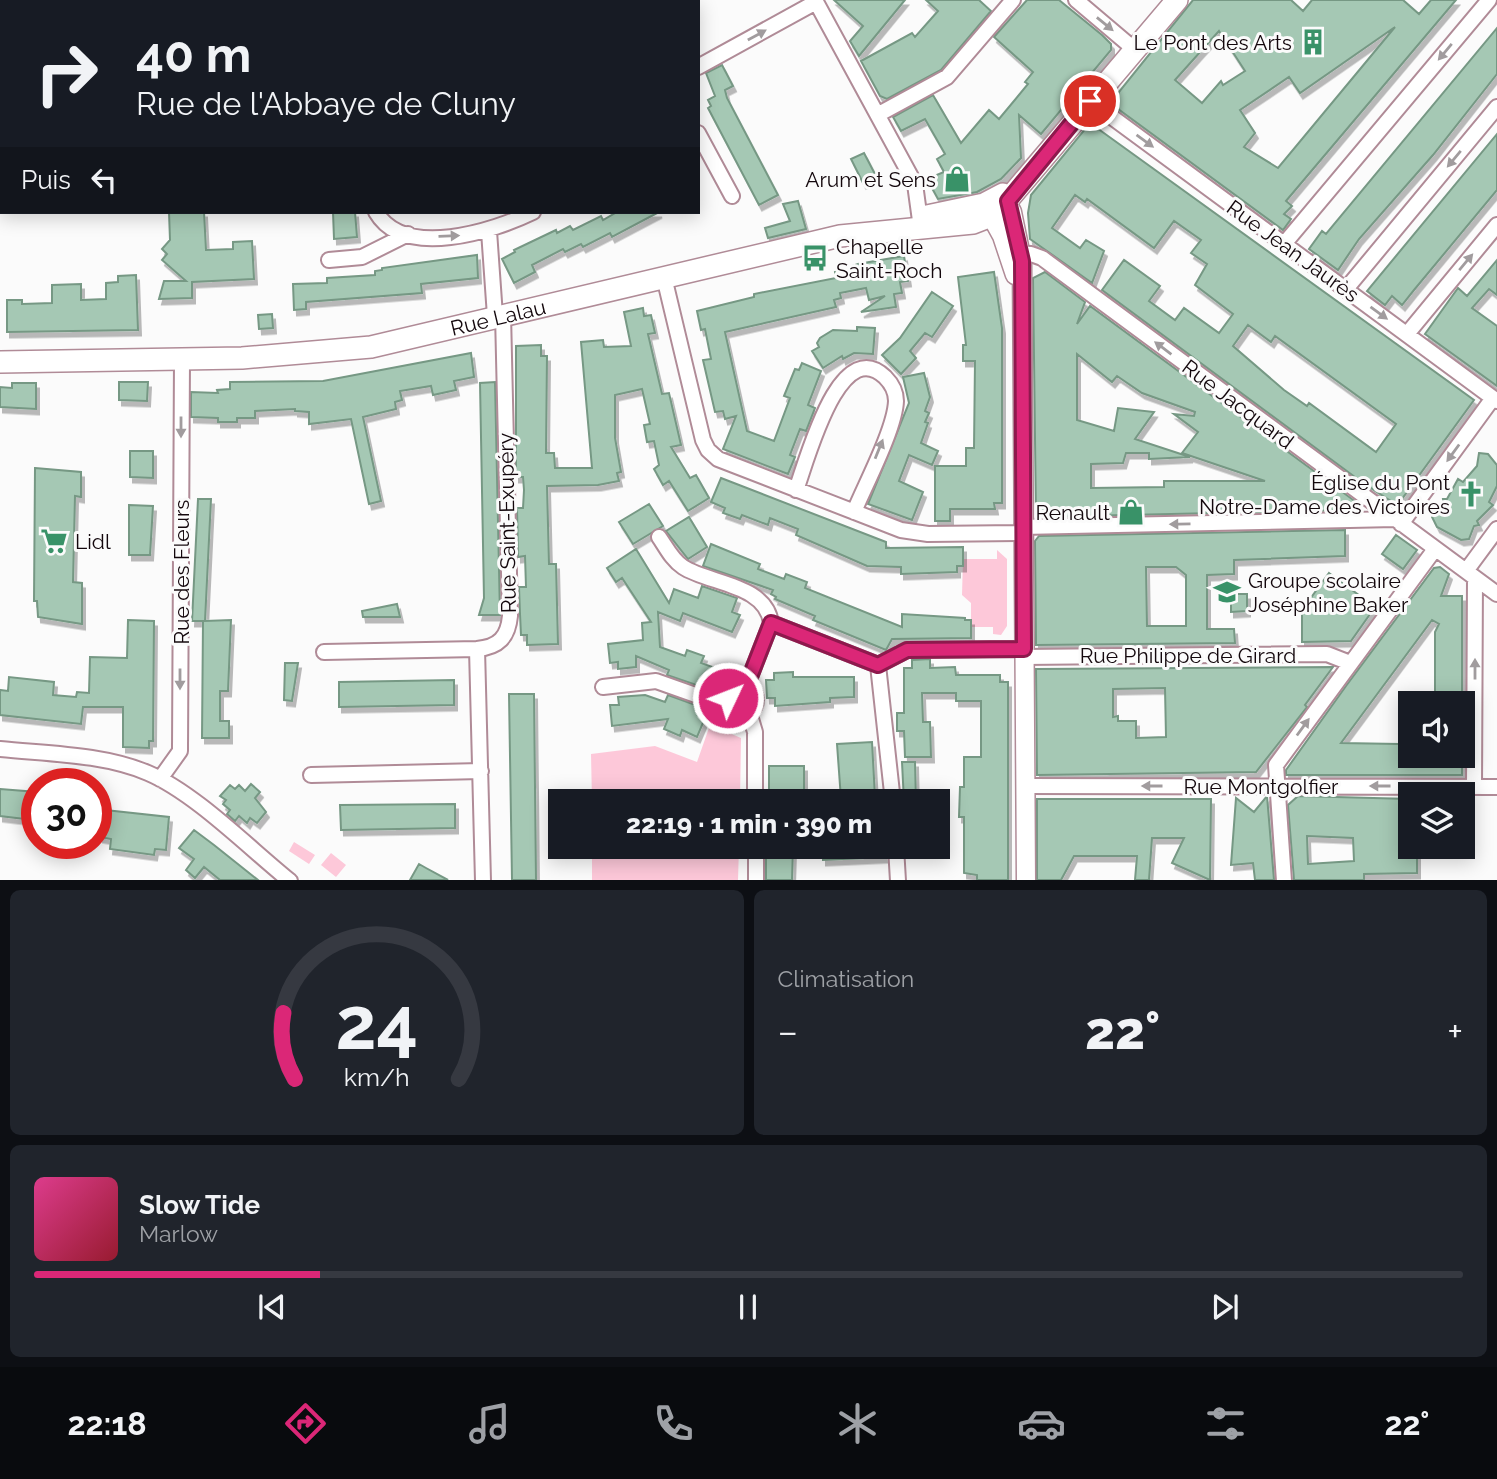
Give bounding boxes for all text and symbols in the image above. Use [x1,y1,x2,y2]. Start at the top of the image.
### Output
one-way arrow [1097,16,1114,31]
text: 40 m [136,26,251,83]
building icon: Le Pont des Arts [1298,27,1328,57]
icon: right [21,28,112,119]
one-way arrow [747,29,767,40]
place label: Le Pont des Arts [1133,30,1292,55]
one-way arrow [1438,44,1453,61]
pin [1060,71,1120,131]
icon: arrive [1071,82,1109,120]
text: Rue de l'Abbaye de Cluny [136,85,516,122]
one-way arrow [1136,134,1154,148]
one-way arrow [1446,150,1461,168]
icon: left [85,161,123,199]
shop icon: Arum et Sens [942,164,972,194]
text: Puis [21,165,71,195]
place label: Arum et Sens [805,167,936,192]
street label: Rue Jean Jaurès [1222,195,1364,307]
one-way arrow [438,230,460,242]
place label: Chapelle Saint-Roch [836,234,942,283]
bus stop icon: Chapelle Saint-Roch [800,243,830,273]
one-way arrow [1459,254,1474,272]
street label: Rue Lalau [448,294,548,340]
one-way arrow [1370,306,1388,320]
one-way arrow [1154,341,1172,355]
street label: Rue Jacquard [1177,354,1299,454]
one-way arrow [175,417,187,439]
street label: Rue Saint-Exupéry [493,433,521,613]
one-way arrow [874,438,885,459]
one-way arrow [1446,444,1460,462]
place label: Église du Pont Notre-Dame des Victoires [1199,470,1450,519]
church icon: Église du Pont Notre-Dame des Victoires [1456,479,1486,509]
shop icon: Renault [1116,497,1146,527]
street label: Rue des Fleurs [169,500,194,645]
place label: Renault [1035,500,1110,525]
one-way arrow [1168,518,1190,530]
supermarket icon: Lidl [39,526,69,556]
place label: Lidl [75,529,111,554]
place label: Groupe scolaire Joséphine Baker [1248,568,1409,617]
school or university icon: Groupe scolaire Joséphine Baker [1212,577,1242,607]
street label: Rue Philippe de Girard [1080,643,1296,668]
one-way arrow [1469,658,1481,680]
position arrow [691,661,765,735]
one-way arrow [174,669,186,691]
map controls [1398,691,1475,859]
button: sound [1398,691,1475,768]
one-way arrow [1296,718,1311,736]
speed limit sign: 30 [21,768,112,859]
street label: Rue Montgolfier [1184,774,1339,799]
one-way arrow [1141,780,1163,792]
one-way arrow [1369,780,1391,792]
button: layers [1398,782,1475,859]
text: 22:19 · 1 min · 390 m [626,809,872,839]
text: Climatisation [778,965,914,992]
text: 24 [335,981,418,1066]
text: 22° [1085,1000,1160,1061]
text: − [778,1009,798,1054]
text: + [1447,1009,1463,1054]
text: km/h [344,1061,410,1091]
text: Slow Tide [139,1190,260,1220]
text: Marlow [139,1220,218,1247]
icon: previous [253,1288,291,1326]
icon: pause [729,1288,767,1326]
icon: next [1206,1288,1244,1326]
icon: directions [281,1399,330,1448]
icon: music [465,1399,514,1448]
icon: phone [649,1399,698,1448]
icon: climate [833,1399,882,1448]
icon: car [1017,1399,1066,1448]
icon: filters [1201,1399,1250,1448]
text: 22:18 [67,1405,147,1442]
text: 22° [1384,1405,1430,1442]

